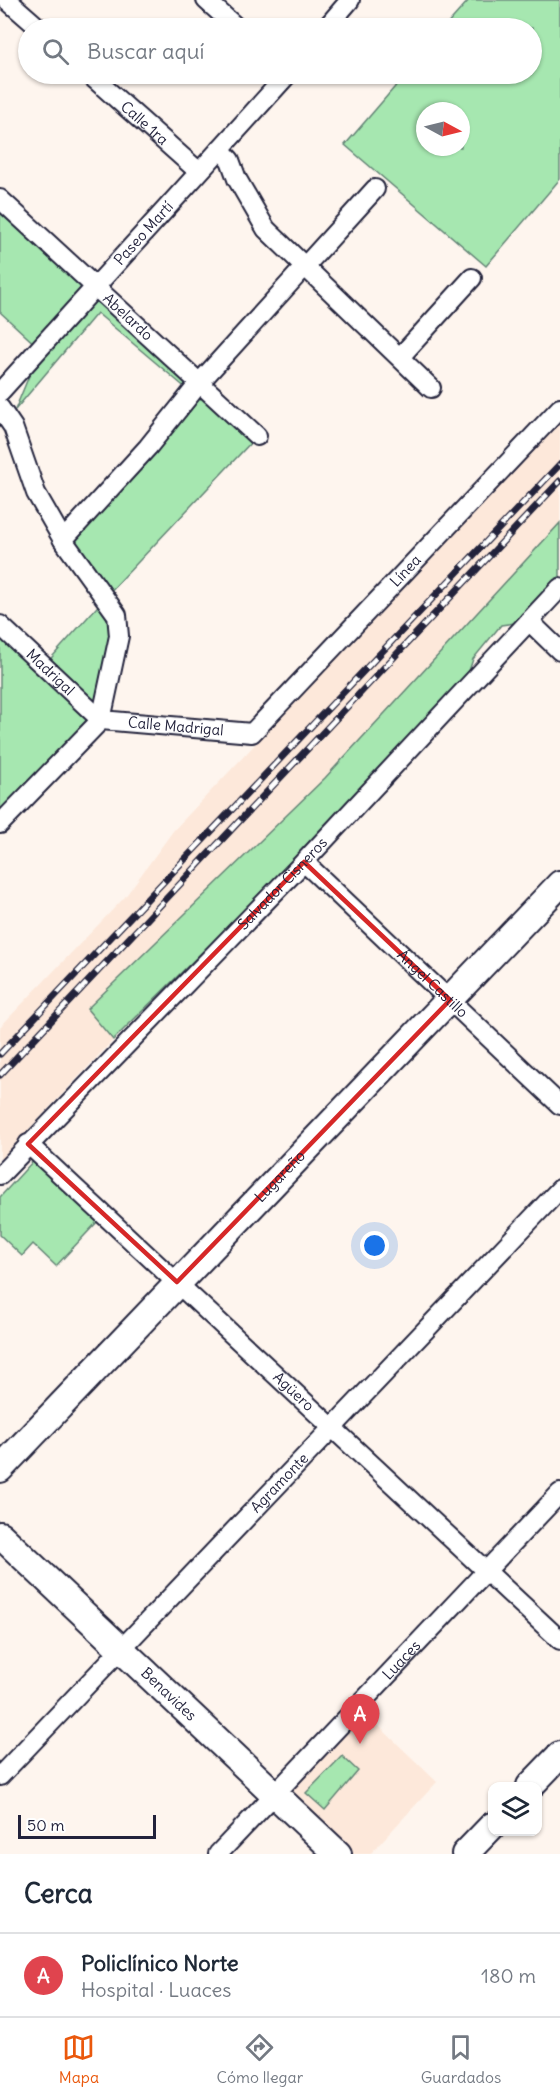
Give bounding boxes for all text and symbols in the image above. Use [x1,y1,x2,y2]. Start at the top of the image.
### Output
search box [18,18,542,84]
icon: search [39,35,72,68]
text: Buscar aquí [87,37,204,65]
street label: Calle 1ra [117,97,173,149]
north arrow [416,102,470,156]
street label: Paseo Martí [110,197,177,269]
street label: Abelardo [99,289,157,344]
street label: Línea [386,550,425,590]
street label: Madrigal [23,645,79,699]
street label: Calle Madrigal [127,712,224,740]
street label: Salvador Cisneros [234,833,331,933]
street label: Ángel Castillo [393,945,472,1022]
street label: Lugareño [251,1146,309,1206]
your location [360,1231,389,1260]
street label: Agüero [269,1367,318,1415]
street label: Agramonte [246,1449,312,1517]
street label: Luaces [378,1636,425,1684]
street label: Benavides [137,1663,201,1725]
pin: A [340,1694,380,1744]
map controls [488,1782,542,1836]
button: layers [488,1782,542,1836]
scale bar [18,1812,156,1840]
text: 50 m [27,1815,65,1835]
text: Cerca [24,1877,93,1910]
text: Policlínico Norte [81,1949,239,1977]
text: A [37,1963,50,1988]
text: 180 m [481,1963,536,1988]
text: Hospital · Luaces [81,1977,231,2002]
tab: Mapa [59,2031,99,2087]
tab: Cómo llegar [217,2031,303,2087]
tab: Guardados [421,2031,501,2087]

